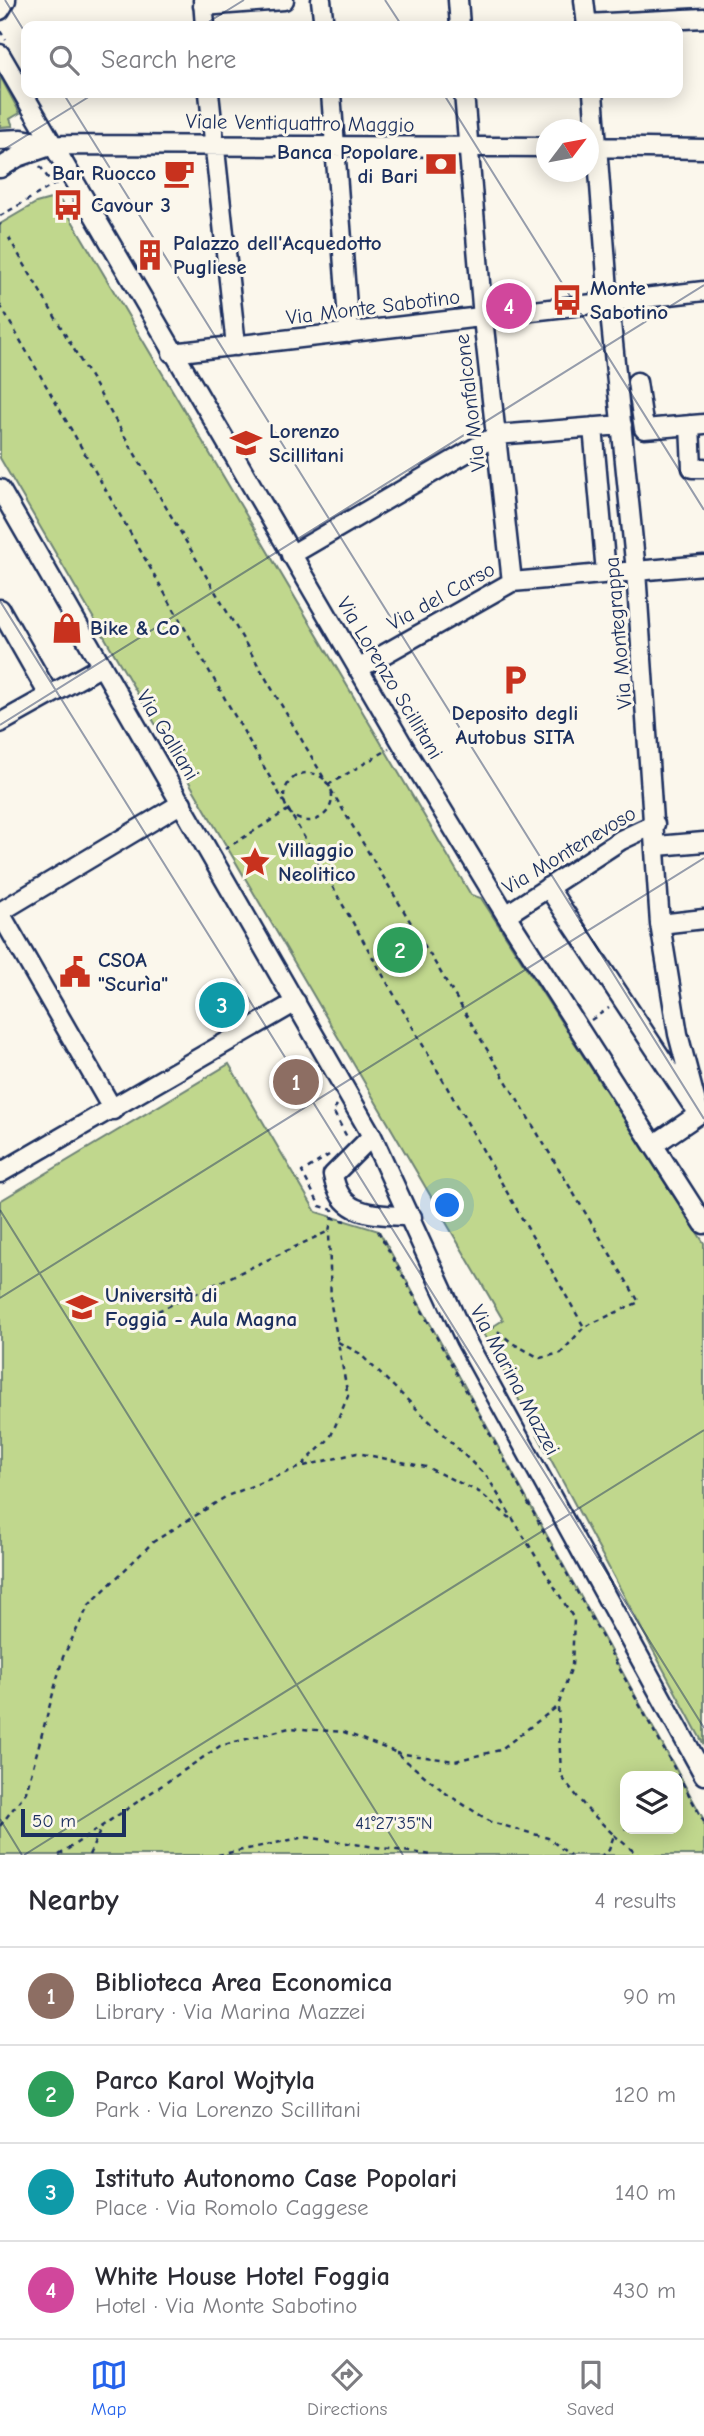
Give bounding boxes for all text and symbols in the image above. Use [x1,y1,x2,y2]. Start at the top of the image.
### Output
search box [21,21,683,98]
icon: search [45,41,83,79]
text: Search here [101,45,236,75]
street label: Viale Ventiquattro Maggio [185,109,415,137]
north arrow [536,119,599,182]
place label: Banca Popolare di Bari [277,140,418,188]
bank icon: Banca Popolare di Bari [424,147,458,181]
cafe icon: Bar Ruocco [162,156,196,190]
place label: Bar Ruocco [52,161,156,185]
bus stop icon: Cavour 3 [51,188,85,222]
place label: Cavour 3 [91,193,171,217]
place label: Palazzo dell'Acquedotto Pugliese [173,231,382,279]
building icon: Palazzo dell'Acquedotto Pugliese [133,238,167,272]
place label: Monte Sabotino [590,276,668,324]
pin: 4 [486,280,532,332]
bus stop icon: Monte Sabotino [550,283,584,317]
street label: Via Monte Sabotino [285,284,461,330]
street label: Via Monfalcone [450,333,490,473]
place label: Lorenzo Scillitani [269,419,344,467]
school or university icon: Lorenzo Scillitani [229,426,263,460]
street label: Via Montegrappa [599,556,637,710]
street label: Via del Carso [383,557,499,635]
street label: Via Lorenzo Scillitani [332,593,448,763]
shop icon: Bike & Co [50,611,84,645]
place label: Bike & Co [90,616,180,640]
parking icon: Deposito degli Autobus SITA [498,663,532,697]
street label: Via Galliani [132,686,204,784]
place label: Deposito degli Autobus SITA [452,701,578,749]
street label: Via Montenevoso [498,801,640,899]
place label: Villaggio Neolitico [278,838,356,886]
place icon: Villaggio Neolitico [238,845,272,879]
pin: 2 [377,924,423,976]
place label: CSOA "Scurìa" [98,948,168,996]
public building icon: CSOA "Scurìa" [58,955,92,989]
pin: 3 [199,979,245,1031]
pin: 1 [273,1056,319,1108]
your location [430,1188,464,1222]
place label: Università di Foggia - Aula Magna [105,1283,297,1331]
school or university icon: Università di Foggia - Aula Magna [65,1290,99,1324]
street label: Via Marina Mazzei [465,1301,565,1459]
map controls [620,1771,683,1834]
button: layers [620,1771,683,1834]
scale bar [21,1806,126,1838]
text: 50 m [32,1810,76,1832]
text: 41°27'35"N [355,1813,433,1834]
text: Nearby [28,1883,119,1918]
text: 4 results [594,1887,676,1914]
text: Biblioteca Area Economica [95,1968,392,1998]
text: 1 [46,1983,56,2010]
text: 90 m [623,1983,676,2010]
text: Library · Via Marina Mazzei [95,1998,366,2025]
text: Parco Karol Wojtyla [95,2066,315,2096]
text: 2 [45,2081,57,2108]
text: 120 m [614,2081,676,2108]
text: Park · Via Lorenzo Scillitani [95,2096,361,2123]
text: Istituto Autonomo Case Popolari [95,2164,457,2194]
text: 3 [45,2179,57,2206]
text: 140 m [615,2179,676,2206]
text: Place · Via Romolo Caggese [95,2194,369,2221]
text: White House Hotel Foggia [95,2262,390,2292]
text: 4 [46,2277,56,2304]
text: 430 m [613,2277,676,2304]
text: Hotel · Via Monte Sabotino [95,2292,357,2319]
tab: Map [90,2356,128,2420]
tab: Directions [307,2356,387,2420]
tab: Saved [567,2356,614,2420]

